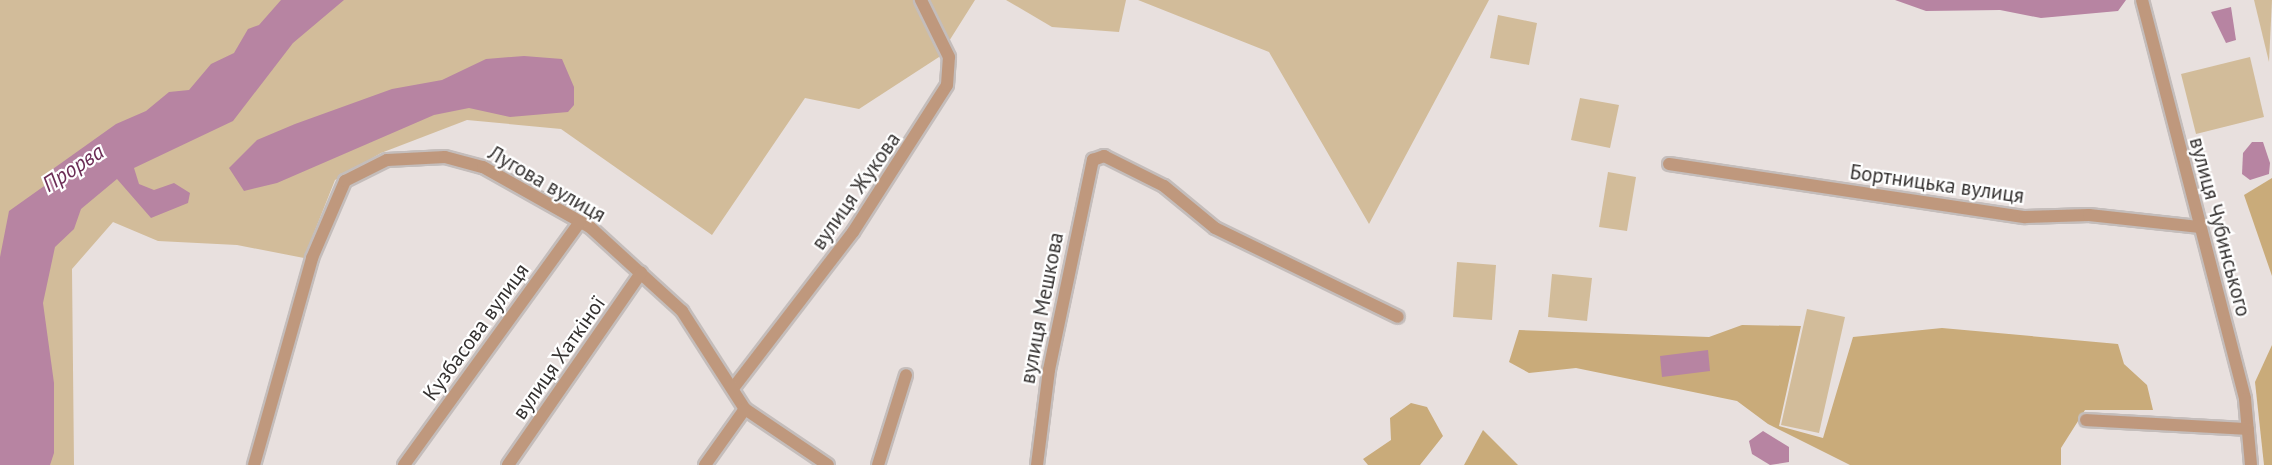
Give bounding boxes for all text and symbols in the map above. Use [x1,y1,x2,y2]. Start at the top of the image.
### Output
street label: вулиця Жукова [806,127,906,255]
street label: вулиця Чубинського [2184,135,2256,319]
water label: Прорва [37,138,109,198]
street label: Лугова вулиця [484,140,610,228]
street label: Бортницька вулиця [1848,159,2026,209]
street label: вулиця Мешкова [1015,230,1069,386]
street label: Кузбасова вулиця [418,258,534,406]
street label: вулиця Хаткіної [507,291,611,425]

